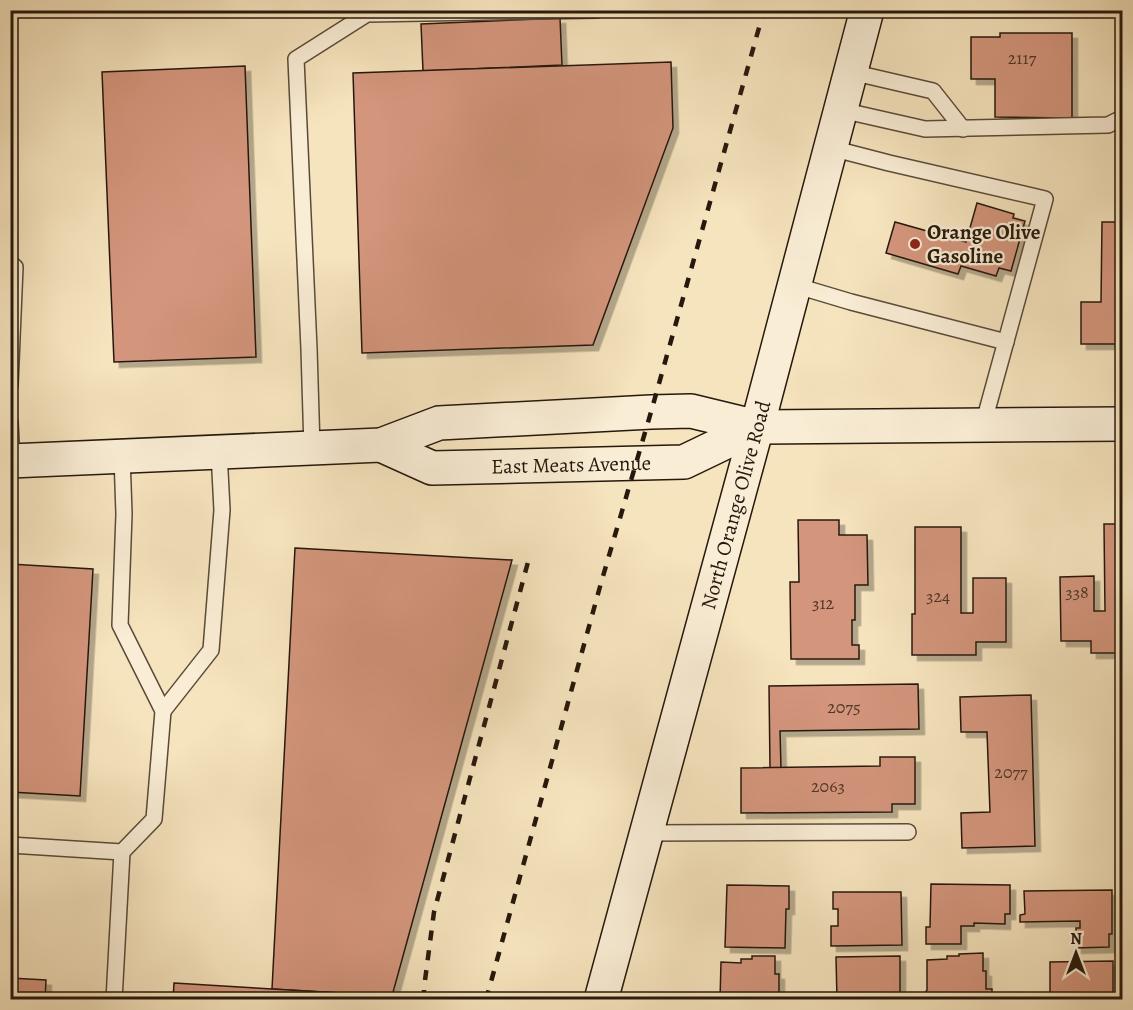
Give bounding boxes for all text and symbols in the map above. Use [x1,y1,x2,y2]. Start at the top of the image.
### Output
house number: 2117 [1008,46,1037,70]
place label: Orange Olive Gasoline [927,218,1041,270]
marker: Orange Olive Gasoline [908,237,922,251]
street label: North Orange Olive Road [694,397,778,613]
street label: East Meats Avenue [491,449,651,481]
house number: 338 [1065,580,1089,604]
house number: 324 [926,584,950,608]
house number: 312 [812,591,835,615]
house number: 2075 [827,695,861,719]
house number: 2077 [994,760,1028,784]
house number: 2063 [811,774,845,798]
north arrow [1046,923,1106,983]
text: N [1070,928,1082,950]

